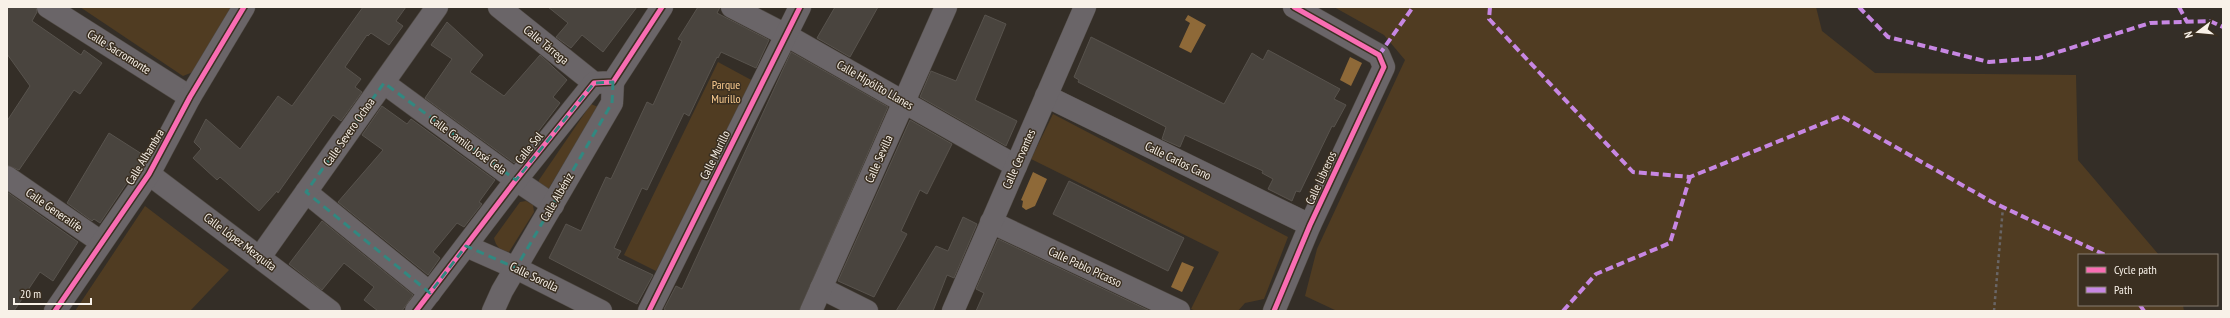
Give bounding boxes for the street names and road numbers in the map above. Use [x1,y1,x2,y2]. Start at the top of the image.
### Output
street label: Calle Tárrega [521,22,572,67]
street label: Calle Sacromonte [85,26,154,77]
street label: Calle Hipólito Llanes [834,57,916,113]
street label: Calle Severo Ochoa [320,95,378,169]
street label: Calle Camilo José Cela [427,112,510,178]
street label: Calle Alhambra [122,126,167,187]
street label: Calle Cervantes [999,127,1038,191]
street label: Calle Murillo [696,128,733,182]
street label: Calle Sol [511,129,546,167]
street label: Calle Sevilla [861,132,896,185]
street label: Calle Carlos Cano [1143,138,1214,183]
street label: Calle Libreros [1302,149,1339,207]
street label: Calle Albéniz [537,170,576,224]
street label: Calle Generalife [23,185,86,235]
street label: Calle López Mezquita [201,209,280,274]
street label: Calle Pablo Picasso [1046,243,1124,290]
street label: Calle Sorolla [507,258,561,295]

